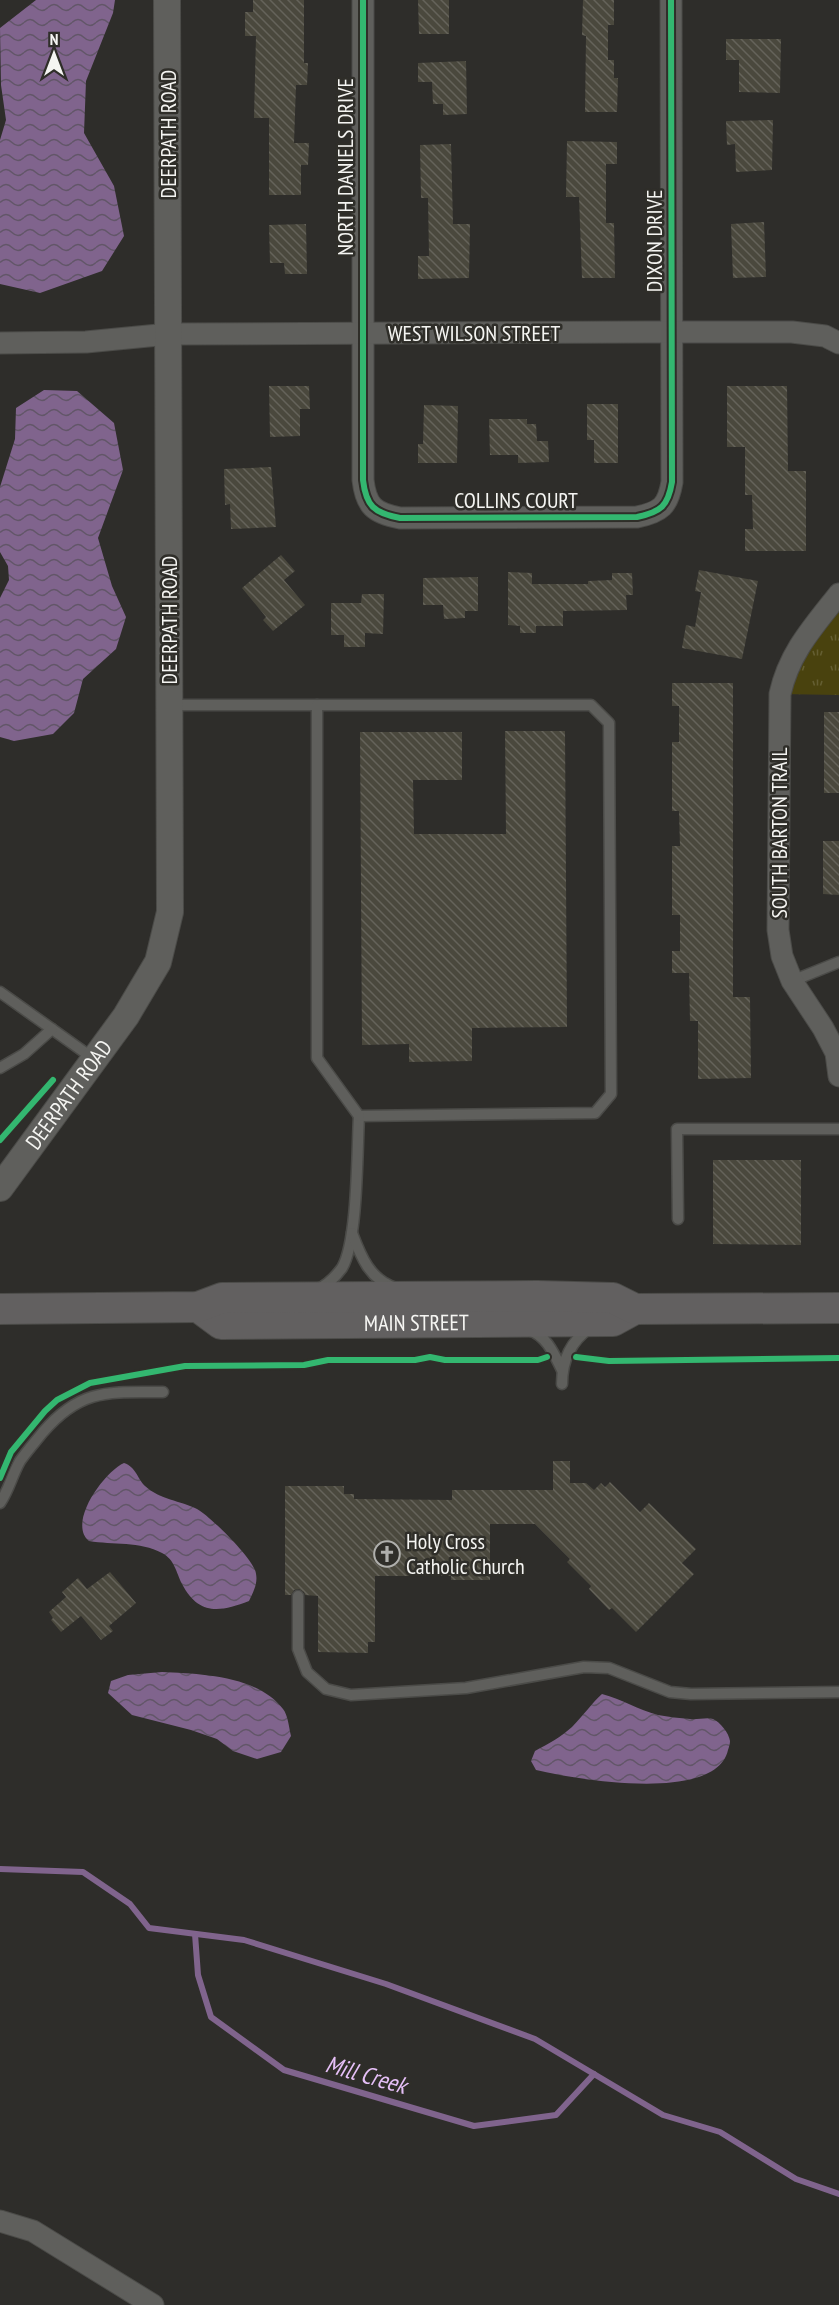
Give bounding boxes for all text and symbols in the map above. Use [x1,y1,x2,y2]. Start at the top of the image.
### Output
north arrow [24,24,84,84]
text: N [50,29,58,49]
street label: DEERPATH ROAD [154,70,182,198]
street label: NORTH DANIELS DRIVE [331,78,359,256]
street label: DIXON DRIVE [640,190,668,292]
street label: WEST WILSON STREET [388,319,560,347]
street label: COLLINS COURT [454,486,578,514]
street label: DEERPATH ROAD [155,556,183,684]
street label: SOUTH BARTON TRAIL [765,747,793,919]
street label: DEERPATH ROAD [19,1034,118,1155]
street label: MAIN STREET [364,1308,469,1337]
place label: Holy Cross Catholic Church [406,1527,525,1580]
church icon: Holy Cross Catholic Church [372,1539,402,1569]
water label: Mill Creek [322,2048,413,2102]

